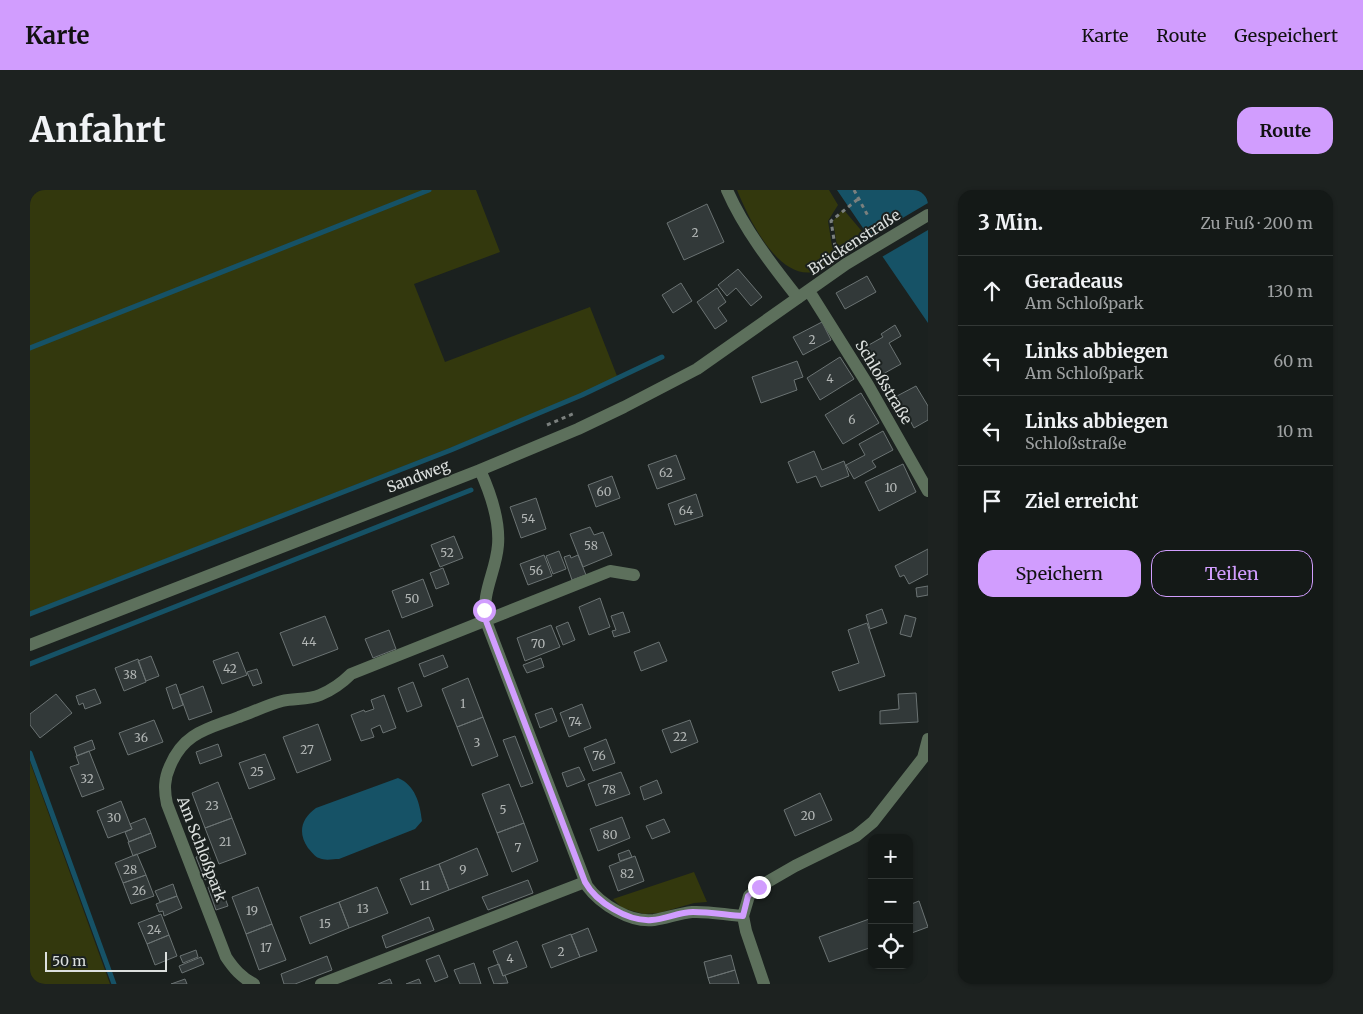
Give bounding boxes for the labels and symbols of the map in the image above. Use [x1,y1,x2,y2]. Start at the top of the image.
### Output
street label: Brückenstraße [804,205,904,279]
house number: 2 [691,225,699,240]
house number: 2 [808,332,816,347]
street label: Schloßstraße [851,336,917,428]
house number: 4 [826,371,834,386]
house number: 6 [848,412,856,427]
street label: Sandweg [384,455,452,497]
house number: 62 [659,465,673,480]
house number: 10 [885,480,898,495]
house number: 60 [597,484,612,499]
house number: 64 [679,503,694,518]
house number: 54 [521,511,536,526]
house number: 58 [584,538,598,553]
house number: 52 [440,545,454,560]
house number: 56 [529,563,543,578]
house number: 50 [405,591,420,606]
route start [473,599,496,622]
house number: 44 [302,634,317,649]
house number: 70 [531,636,545,651]
house number: 42 [223,661,237,676]
house number: 38 [123,667,137,682]
house number: 1 [460,696,466,711]
house number: 74 [568,714,582,729]
house number: 22 [673,729,687,744]
house number: 36 [134,730,148,745]
house number: 3 [474,735,481,750]
house number: 27 [300,742,314,757]
house number: 76 [592,748,606,763]
house number: 25 [250,764,264,779]
house number: 32 [80,771,94,786]
house number: 78 [602,782,616,797]
street label: Am Schloßpark [173,793,231,905]
house number: 23 [205,798,219,813]
house number: 5 [499,802,507,817]
house number: 20 [801,808,816,823]
house number: 30 [107,810,121,825]
house number: 80 [603,827,618,842]
house number: 21 [219,834,232,849]
house number: 7 [515,840,522,855]
house number: 28 [123,862,137,877]
house number: 9 [459,862,467,877]
house number: 82 [620,866,634,881]
route end [748,876,771,899]
house number: 11 [420,878,431,893]
house number: 26 [132,883,146,898]
house number: 13 [357,901,369,916]
house number: 19 [246,903,258,918]
house number: 15 [319,916,331,931]
house number: 24 [147,922,162,937]
house number: 17 [260,940,272,955]
house number: 2 [557,944,565,959]
scale bar [45,949,168,972]
house number: 4 [506,951,514,966]

